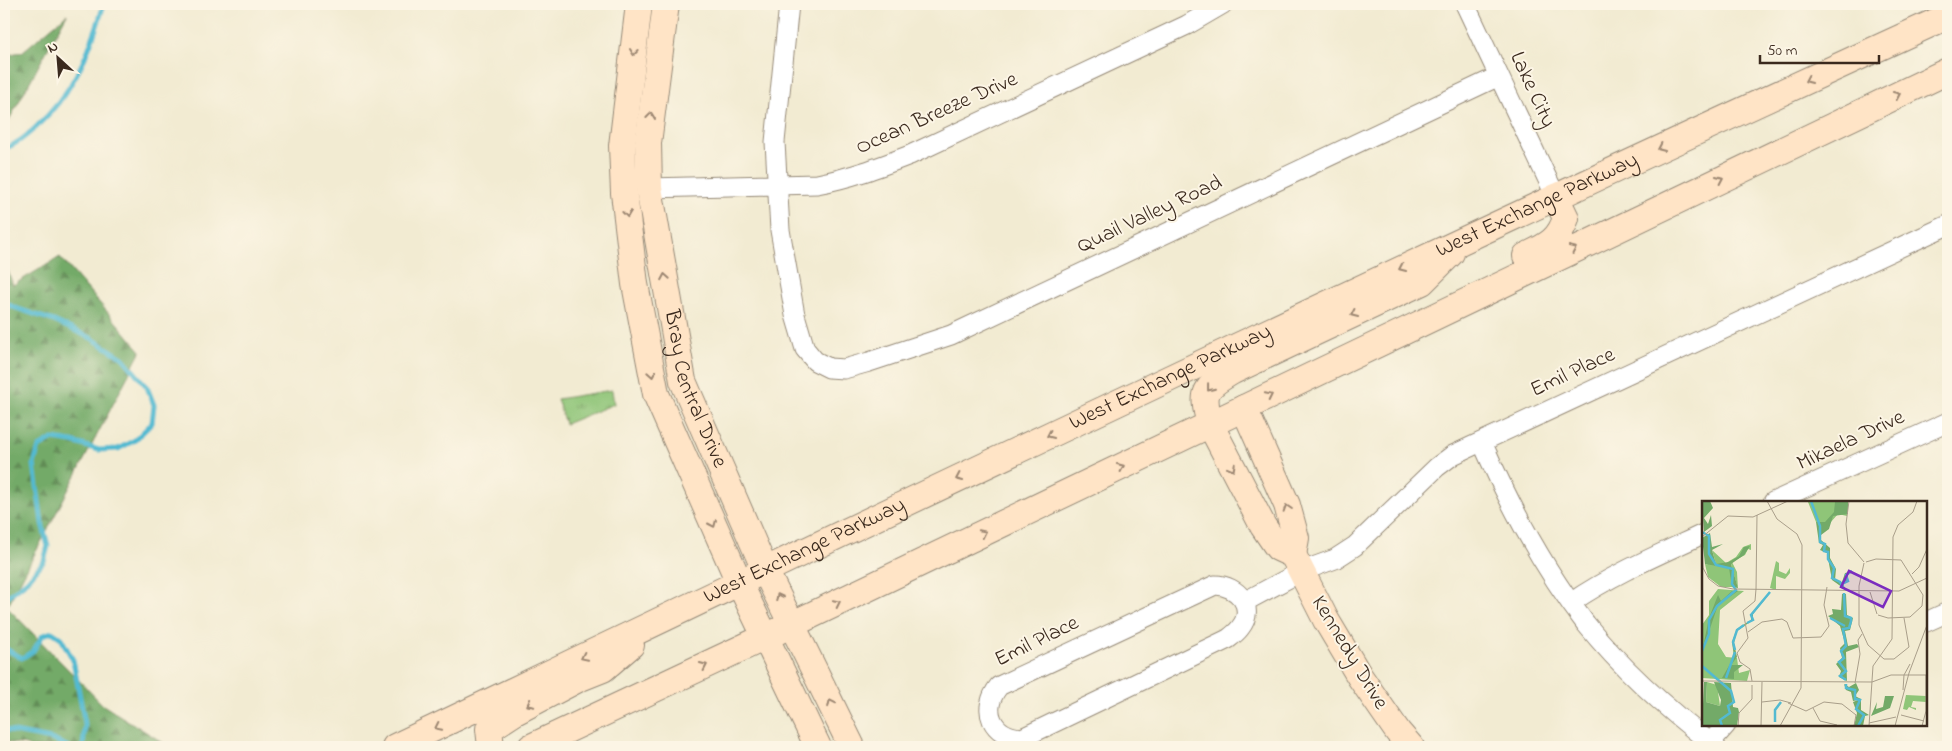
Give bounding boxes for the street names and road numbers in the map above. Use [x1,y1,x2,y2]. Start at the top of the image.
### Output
street label: Lake City [1500,47,1564,134]
street label: Ocean Breeze Drive [851,64,1023,164]
street label: West Exchange Parkway [1431,145,1644,267]
street label: Quail Valley Road [1072,167,1228,264]
street label: Bray Central Drive [655,306,735,473]
street label: West Exchange Parkway [1064,316,1277,439]
street label: Emil Place [1525,339,1621,407]
street label: Mikaela Drive [1792,402,1910,480]
street label: West Exchange Parkway [698,490,911,613]
street label: Kennedy Drive [1301,590,1396,717]
street label: Emil Place [989,608,1085,676]

